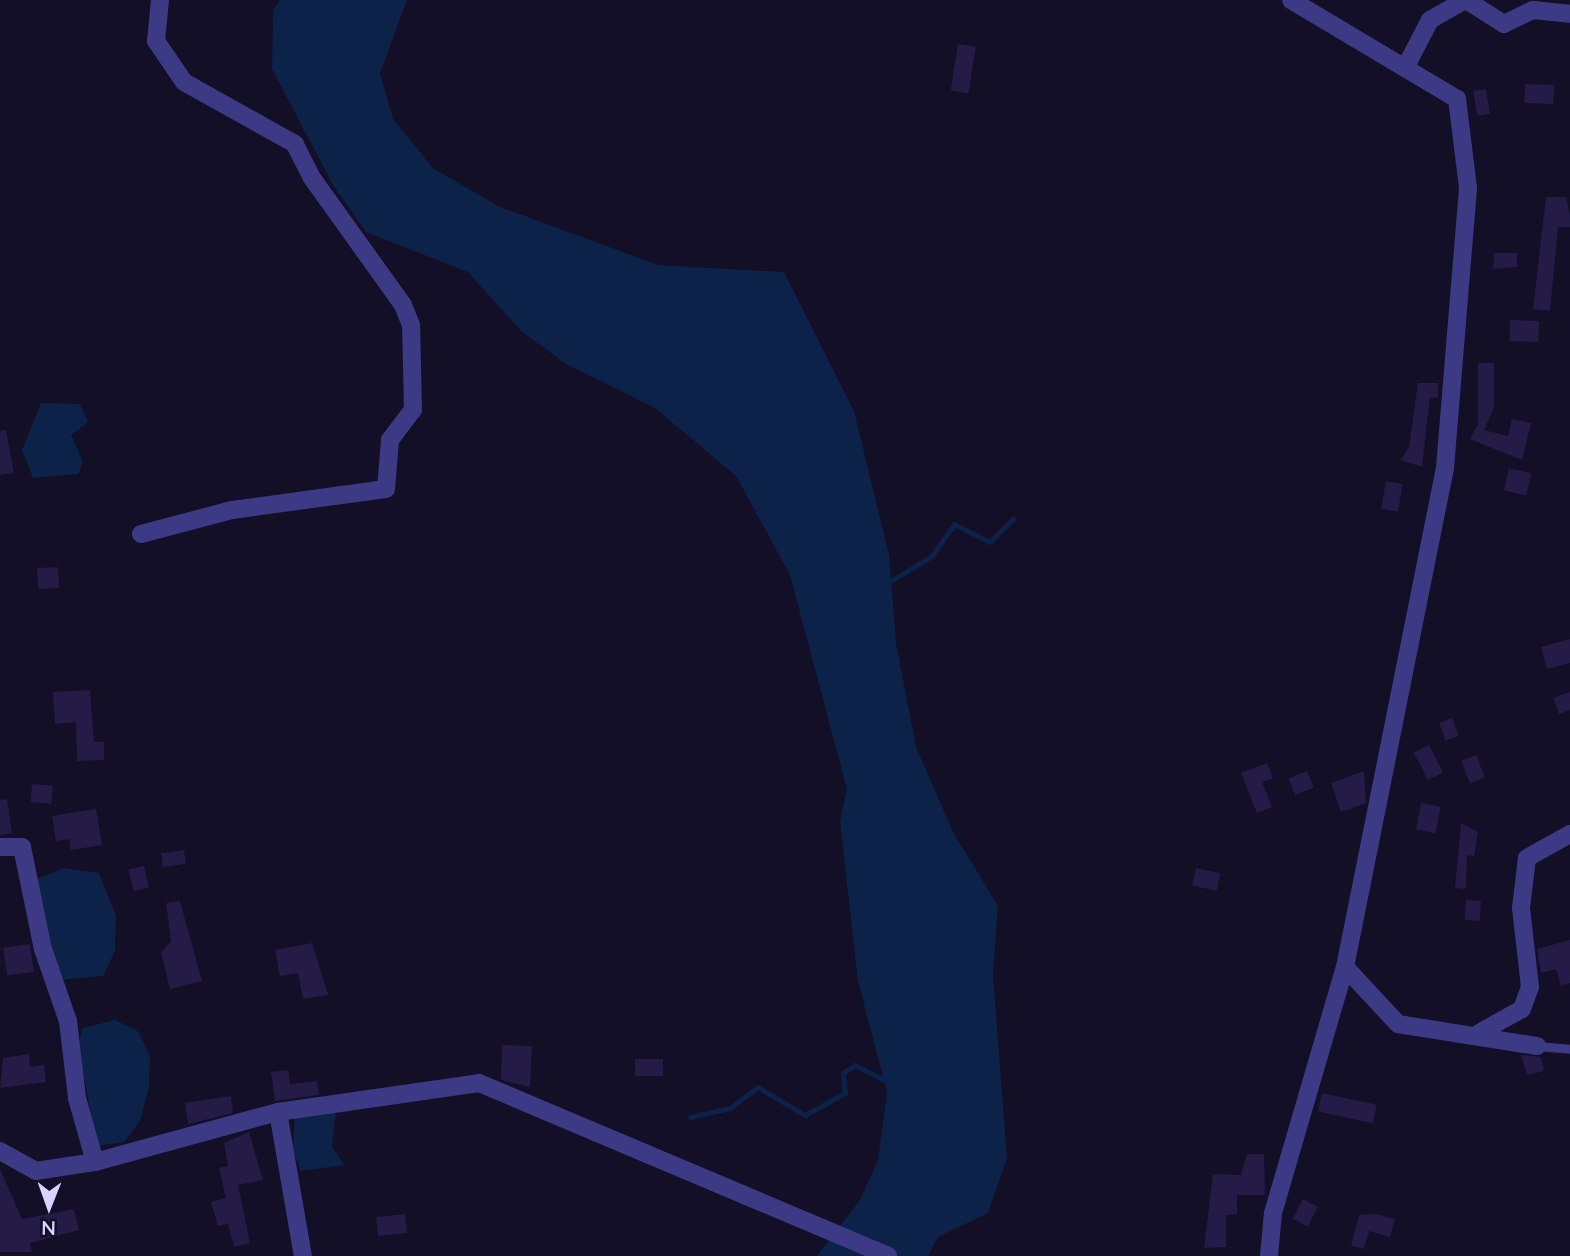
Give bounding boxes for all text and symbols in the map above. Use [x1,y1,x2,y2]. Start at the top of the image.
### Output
north arrow [14,1172,84,1242]
text: N [41,1217,56,1240]

